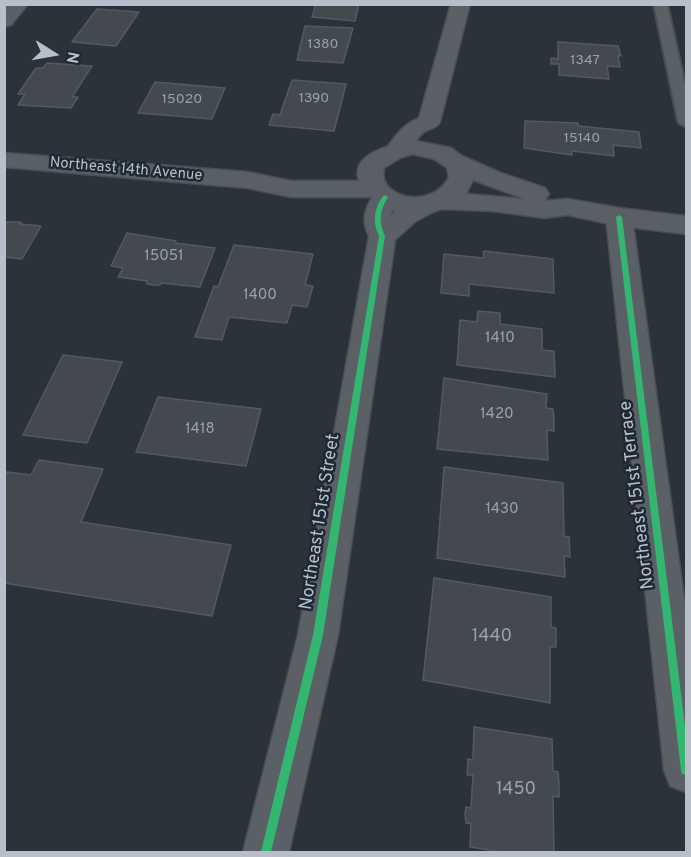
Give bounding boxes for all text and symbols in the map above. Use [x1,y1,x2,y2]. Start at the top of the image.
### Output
north arrow [24,24,84,84]
house number: 1380 [307,37,339,53]
text: N [61,50,83,65]
house number: 1347 [570,53,600,69]
house number: 1390 [299,91,329,107]
house number: 15020 [162,92,202,108]
house number: 15140 [564,131,600,147]
street label: Northeast 14th Avenue [49,154,203,186]
house number: 15051 [144,248,184,266]
house number: 1400 [243,287,277,305]
house number: 1410 [485,330,515,348]
street label: Northeast 151st Terrace [616,400,660,590]
house number: 1420 [480,406,514,424]
house number: 1418 [185,421,215,439]
street label: Northeast 151st Street [296,432,346,612]
house number: 1430 [485,501,519,519]
house number: 1440 [472,626,512,648]
house number: 1450 [496,779,536,801]

